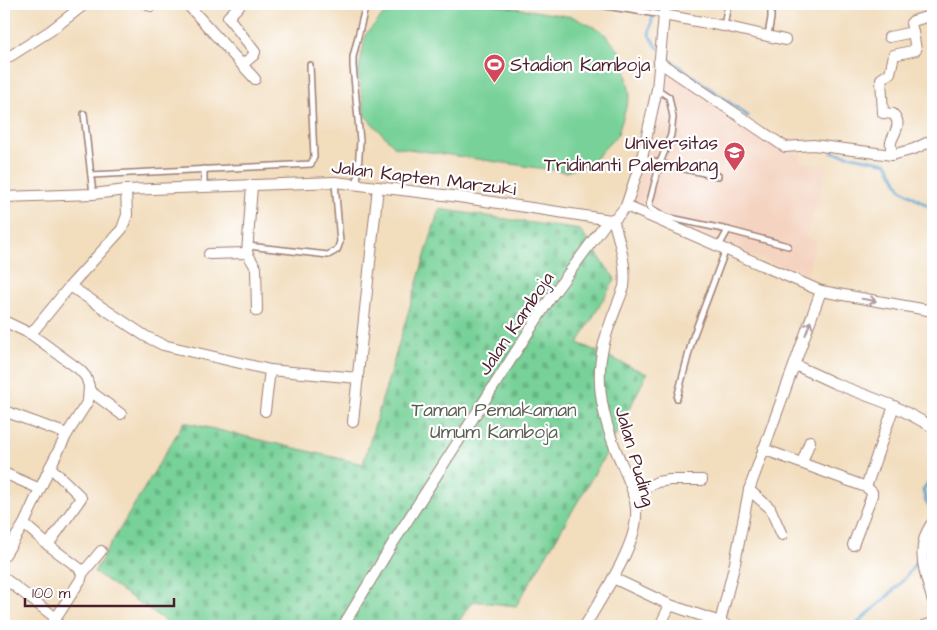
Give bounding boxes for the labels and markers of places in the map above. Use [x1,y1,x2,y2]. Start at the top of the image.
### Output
sports icon: Stadion Kamboja [482,52,506,83]
place label: Stadion Kamboja [510,52,651,79]
place label: Universitas Tridinanti Palembang [544,130,718,180]
school or university icon: Universitas Tridinanti Palembang [722,141,746,172]

